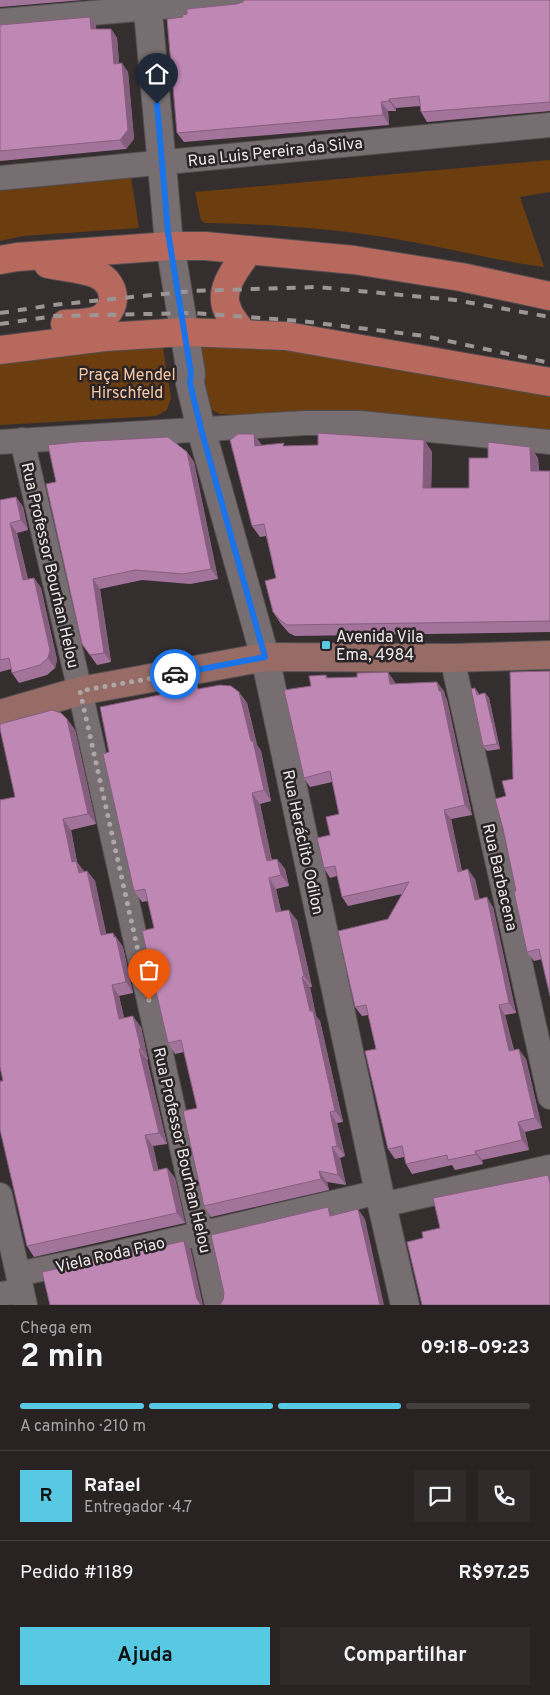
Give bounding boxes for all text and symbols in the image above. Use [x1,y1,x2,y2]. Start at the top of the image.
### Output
pin [136,53,178,104]
icon: home [143,60,171,88]
street label: Rua Luis Pereira da Silva [187,134,364,172]
park label: Praça Mendel Hirschfeld [78,366,176,404]
street label: Rua Professor Bourhan Helou [16,461,82,670]
place label: Avenida Vila Ema, 4984 [336,628,424,666]
marker: Avenida Vila Ema, 4984 [320,639,332,651]
courier [150,649,200,699]
icon: car [161,660,189,688]
street label: Rua Heráclito Odilon [277,768,327,917]
street label: Rua Barbacena [477,822,521,933]
pin [128,949,170,1000]
icon: bag [135,956,163,984]
street label: Rua Professor Bourhan Helou [148,1046,214,1255]
street label: Viela Roda Piao [54,1234,167,1278]
text: Chega em [20,1319,92,1339]
text: 09:18–09:23 [420,1336,530,1360]
text: 2 min [20,1338,104,1378]
text: A caminho · 210 m [20,1417,146,1437]
button: chat [414,1470,466,1522]
button: phone [478,1470,530,1522]
text: Rafael [84,1474,141,1498]
text: R [39,1484,53,1508]
text: Entregador · 4.7 [84,1498,192,1518]
text: Pedido #1189 [20,1561,134,1585]
text: R$97.25 [458,1561,530,1585]
button: Ajuda [20,1627,270,1685]
button: Compartilhar [280,1627,530,1685]

